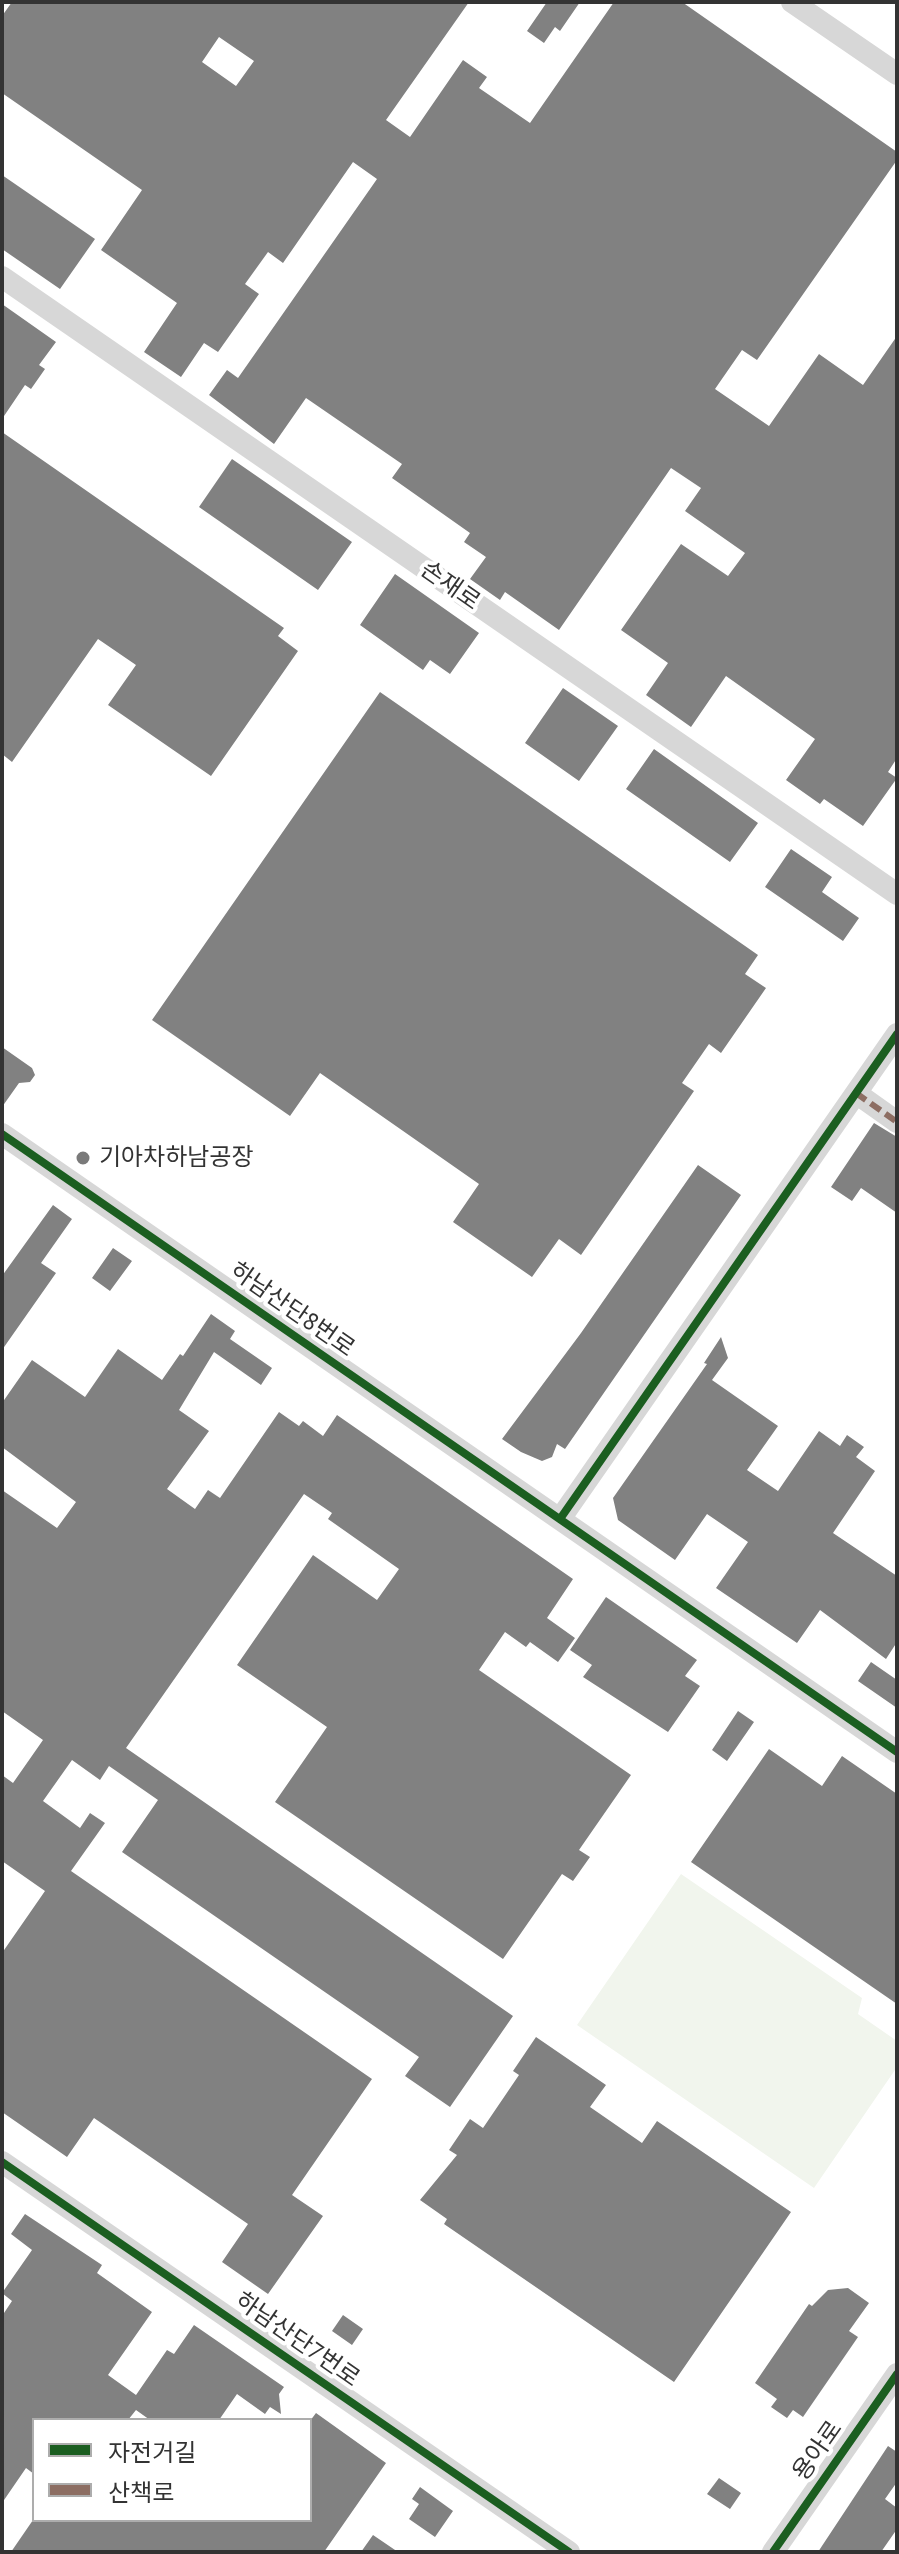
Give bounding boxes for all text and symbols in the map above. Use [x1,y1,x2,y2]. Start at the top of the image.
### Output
street label: 손재로 [415,555,485,617]
place label: 기아차하남공장 [99,1144,254,1172]
marker: 기아차하남공장 [74,1149,92,1167]
street label: 하남산단8번로 [224,1256,360,1364]
street label: 하남산단7번로 [229,2286,365,2394]
street label: 용아로 [787,2416,849,2486]
legend [32,2418,312,2522]
text: 자전거길 [108,2437,196,2468]
text: 산책로 [108,2477,174,2508]

